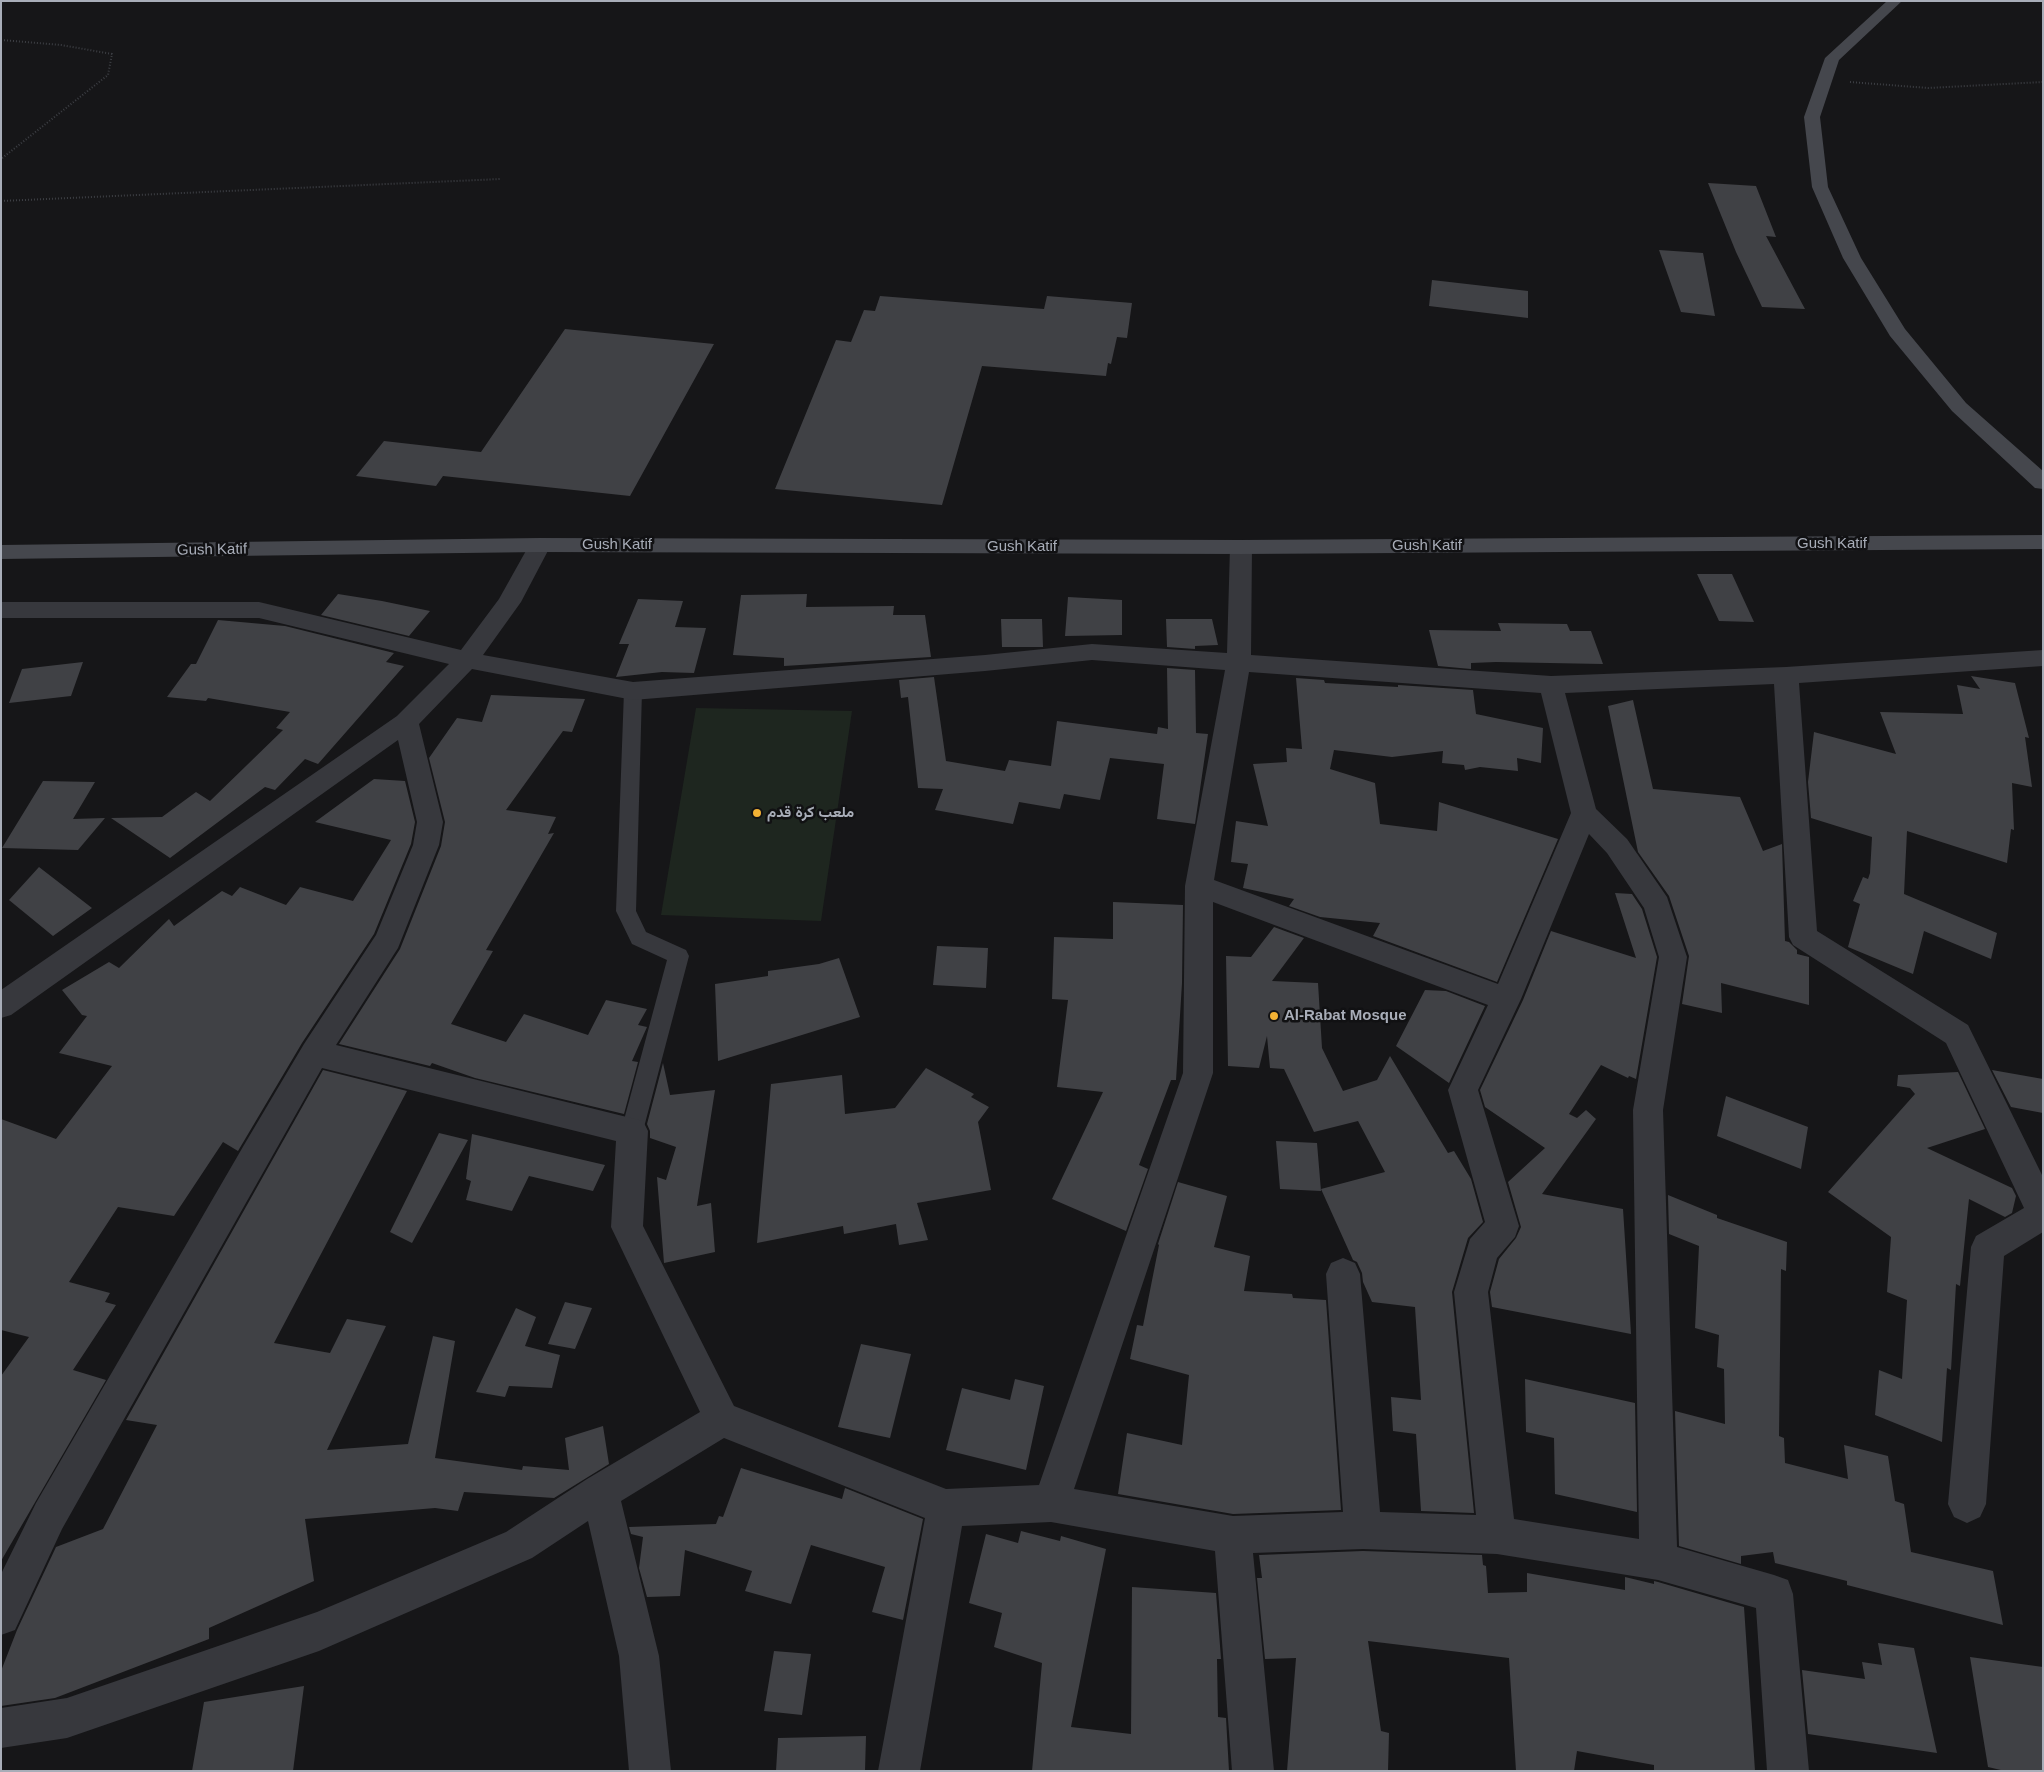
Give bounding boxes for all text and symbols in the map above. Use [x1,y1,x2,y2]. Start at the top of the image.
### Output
street label: Gush Katif [1797,535,1867,553]
street label: Gush Katif [582,536,652,554]
street label: Gush Katif [1392,537,1462,555]
street label: Gush Katif [987,538,1057,556]
street label: Gush Katif [177,540,247,560]
place label: ملعب كرة قدم [767,804,854,822]
marker: ملعب كرة قدم [751,807,763,819]
place label: Al-Rabat Mosque [1284,1007,1407,1025]
marker: Al-Rabat Mosque [1268,1010,1280,1022]

